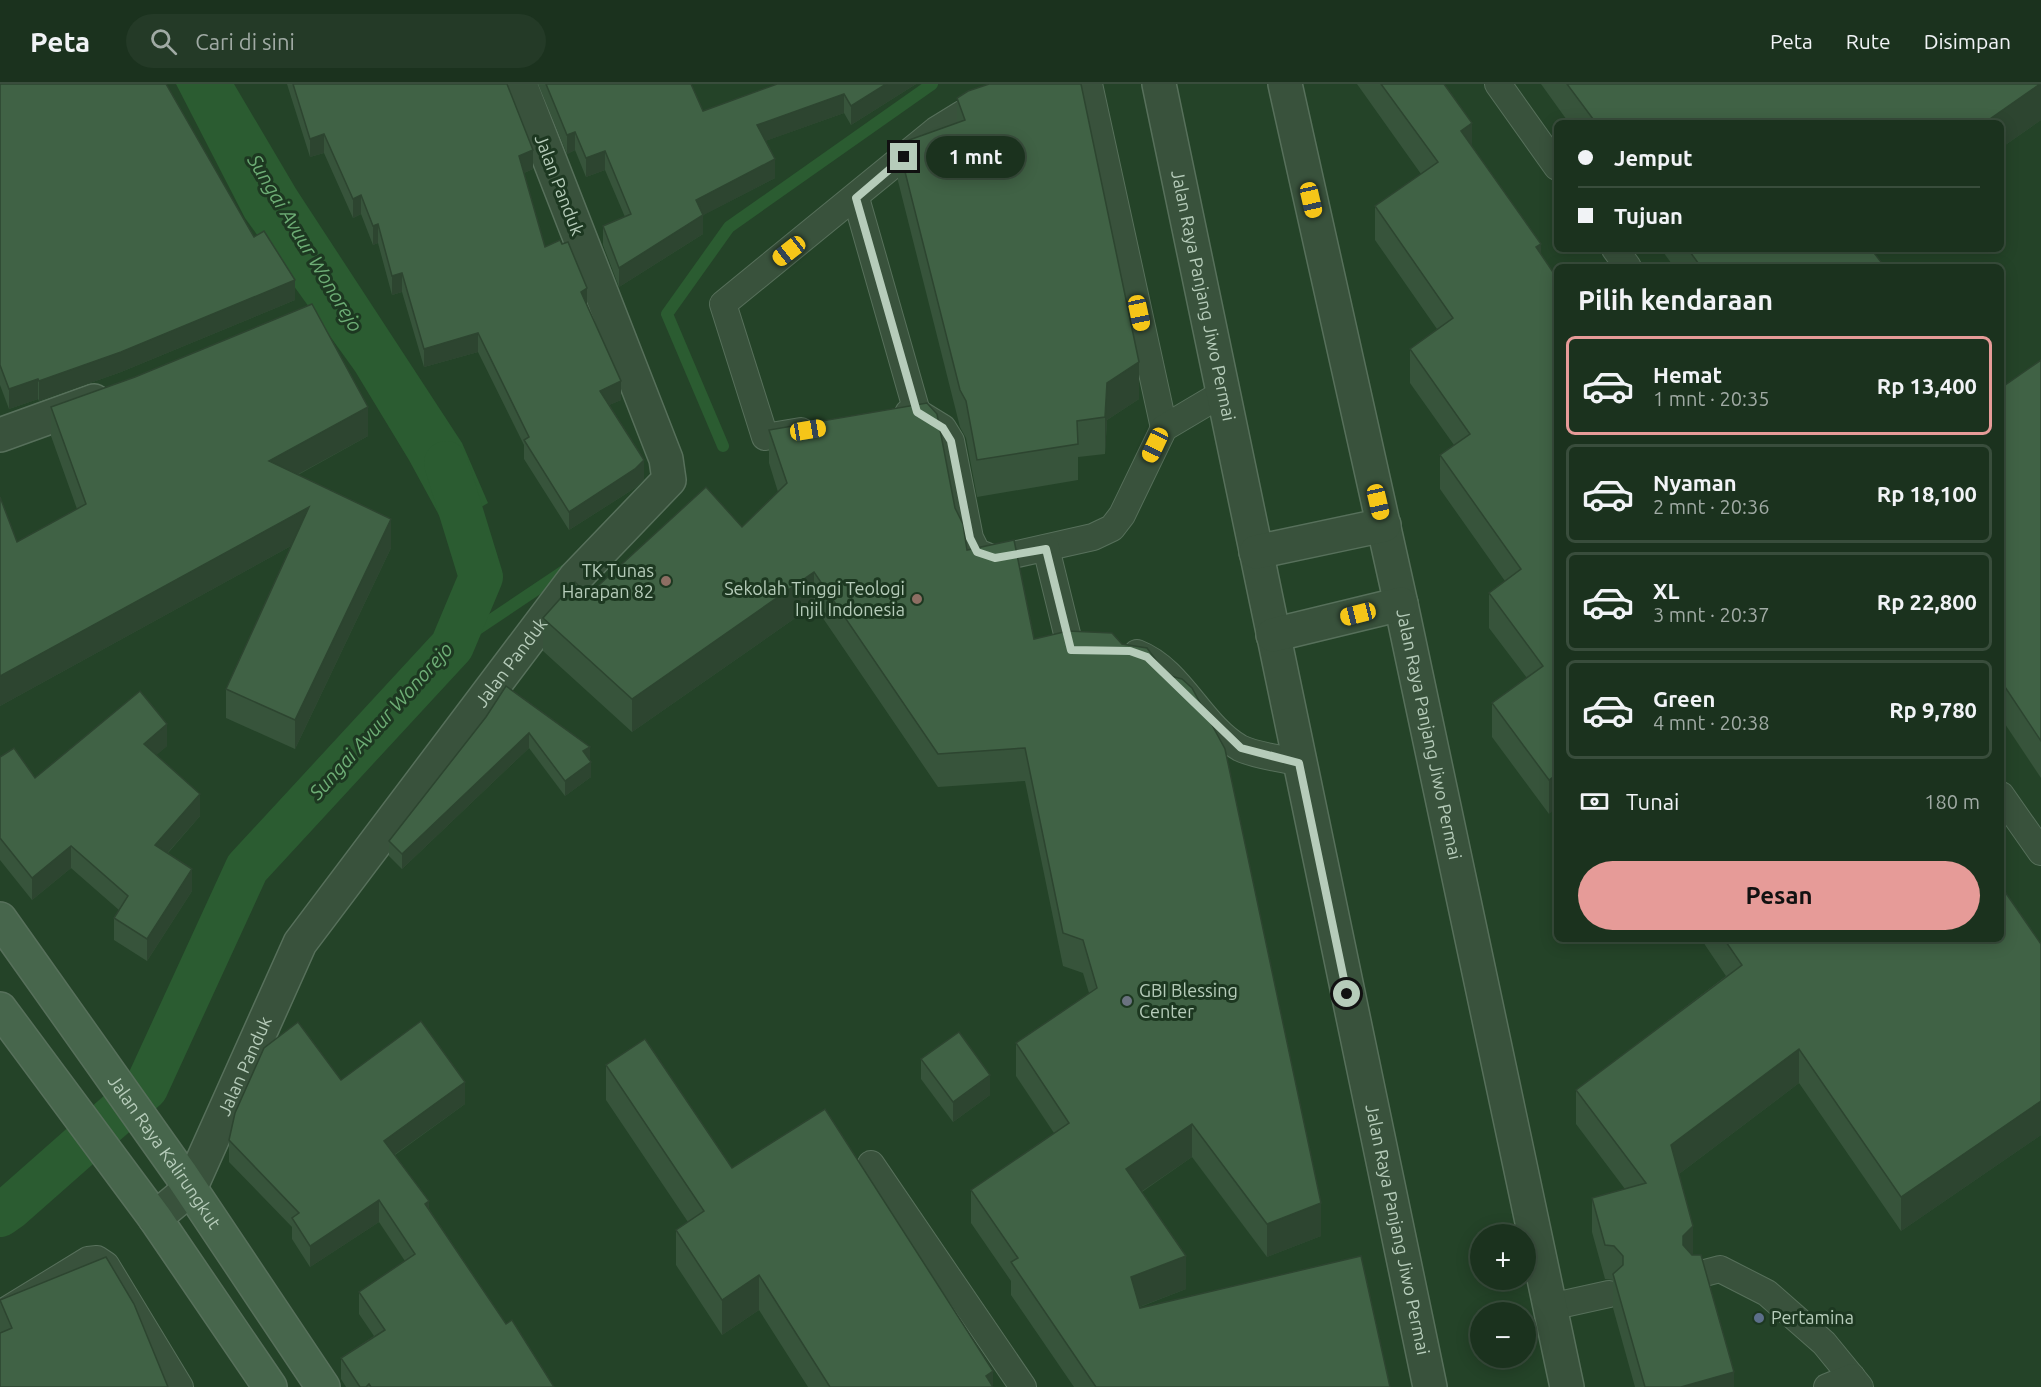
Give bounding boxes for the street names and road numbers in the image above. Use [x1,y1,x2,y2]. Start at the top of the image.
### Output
street label: Jalan Panduk [532,131,588,238]
street label: Jalan Raya Panjang Jiwo Permai [1168,168,1240,423]
street label: Jalan Raya Panjang Jiwo Permai [1393,607,1466,861]
street label: Jalan Panduk [470,613,551,711]
street label: Jalan Panduk [213,1013,275,1119]
street label: Jalan Raya Kalirungkut [105,1071,225,1232]
street label: Jalan Raya Panjang Jiwo Permai [1362,1102,1434,1357]

